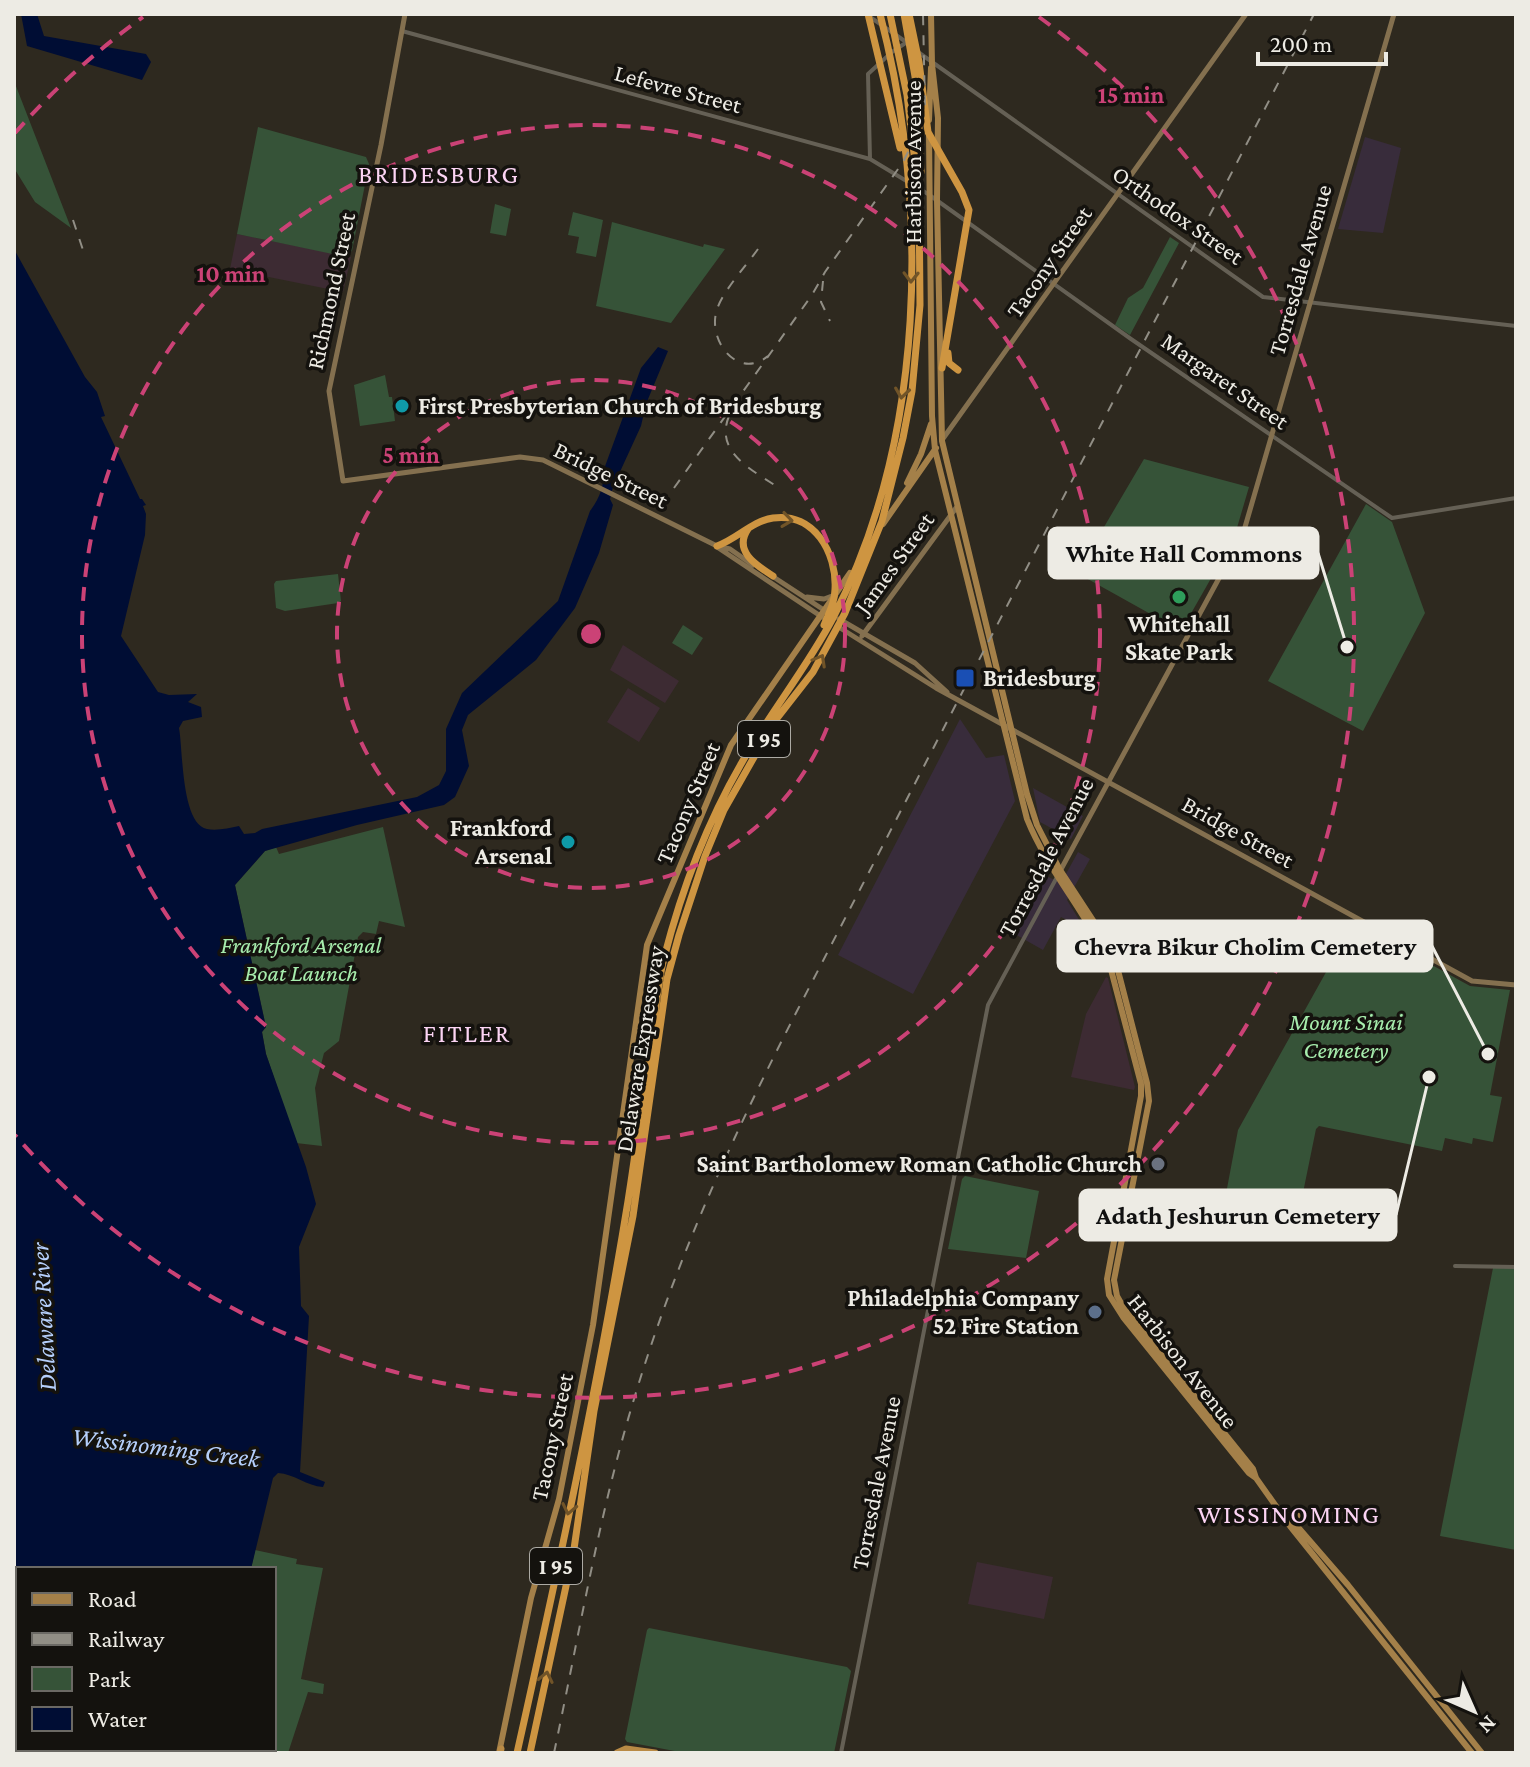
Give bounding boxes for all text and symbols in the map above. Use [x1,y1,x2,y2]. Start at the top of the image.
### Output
scale bar [1258,16,1386,66]
text: 200 m [1270,30,1332,57]
street label: Lefevre Street [612,59,746,119]
street label: Harbison Avenue [899,80,926,244]
text: 15 min [1098,81,1164,108]
street label: Orthodox Street [1108,159,1250,270]
district label: BRIDESBURG [358,160,520,189]
street label: Torresdale Avenue [1262,181,1337,358]
street label: Tacony Street [1000,200,1097,323]
street label: Richmond Street [301,209,361,372]
text: 10 min [196,260,266,287]
one-way arrow [902,271,920,284]
street label: Margaret Street [1157,327,1295,435]
one-way arrow [894,386,911,399]
place label: First Presbyterian Church of Bridesburg [418,392,821,419]
marker: First Presbyterian Church of Bridesburg [393,397,411,415]
street label: Bridge Street [550,435,674,514]
text: 5 min [382,441,440,468]
street label: James Street [847,506,940,620]
one-way arrow [781,511,794,528]
callout: White Hall Commons [1049,528,1318,578]
text: White Hall Commons [1065,539,1302,568]
marker: Whitehall Skate Park [1170,588,1188,606]
place label: Whitehall Skate Park [1125,610,1234,665]
centre of rings [577,620,605,648]
one-way arrow [810,654,826,669]
place label: Bridesburg [983,664,1096,691]
marker: Bridesburg [954,667,976,689]
road number: I 95 [738,721,790,757]
street label: Tacony Street [650,737,726,868]
street label: Torresdale Avenue [992,773,1099,941]
street label: Bridge Street [1178,790,1300,874]
place label: Frankford Arsenal [450,814,552,869]
marker: Frankford Arsenal [559,833,577,851]
callout: Chevra Bikur Cholim Cemetery [1058,921,1432,971]
park label: Frankford Arsenal Boat Launch [221,931,383,986]
text: Chevra Bikur Cholim Cemetery [1074,932,1417,961]
street label: Delaware Expressway [610,943,669,1154]
park label: Mount Sinai Cemetery [1288,1008,1403,1063]
district label: FITLER [423,1019,511,1048]
place label: Saint Bartholomew Roman Catholic Church [697,1150,1142,1177]
marker: Saint Bartholomew Roman Catholic Church [1149,1155,1167,1173]
callout: Adath Jeshurun Cemetery [1080,1190,1396,1240]
text: Adath Jeshurun Cemetery [1095,1201,1380,1230]
water label: Delaware River [25,1241,62,1392]
place label: Philadelphia Company 52 Fire Station [847,1284,1079,1339]
street label: Harbison Avenue [1122,1288,1244,1433]
marker: Philadelphia Company 52 Fire Station [1086,1303,1104,1321]
street label: Tacony Street [525,1370,578,1503]
street label: Torresdale Avenue [845,1394,906,1572]
water label: Wissinoming Creek [71,1422,263,1474]
district label: WISSINOMING [1197,1500,1381,1529]
one-way arrow [561,1502,578,1516]
road number: I 95 [530,1548,582,1584]
legend [16,1567,276,1751]
text: Road [88,1585,137,1612]
text: Railway [88,1625,165,1652]
text: Park [88,1665,131,1692]
one-way arrow [537,1670,554,1684]
north arrow [1434,1671,1514,1751]
text: Water [88,1705,147,1732]
text: N [1474,1711,1502,1739]

